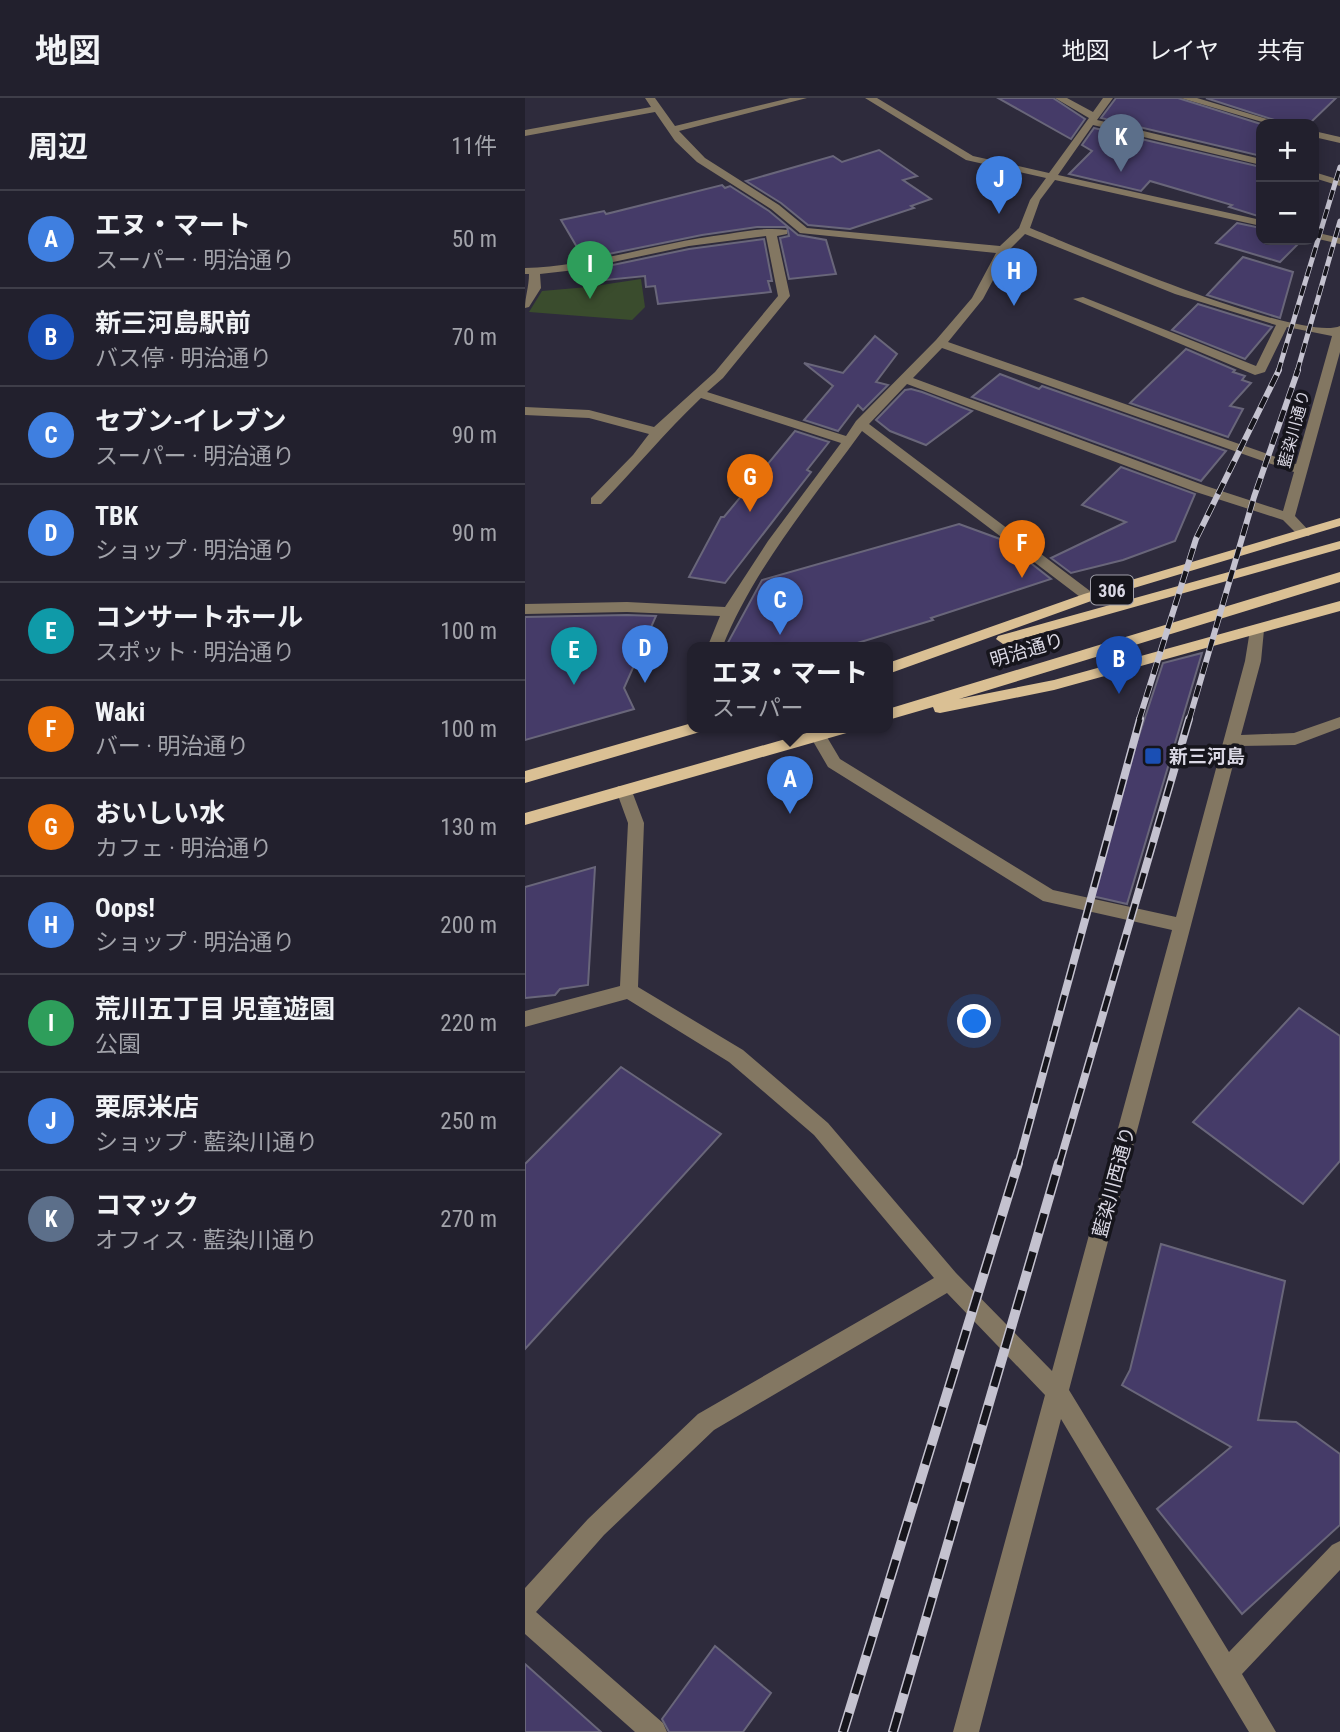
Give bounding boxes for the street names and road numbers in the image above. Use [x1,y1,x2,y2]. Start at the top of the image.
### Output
street label: 藍染川通り [1274,388,1314,470]
road number: 306 [1091,576,1133,604]
street label: 明治通り [987,628,1067,672]
street label: 藍染川西通り [1088,1124,1140,1240]

